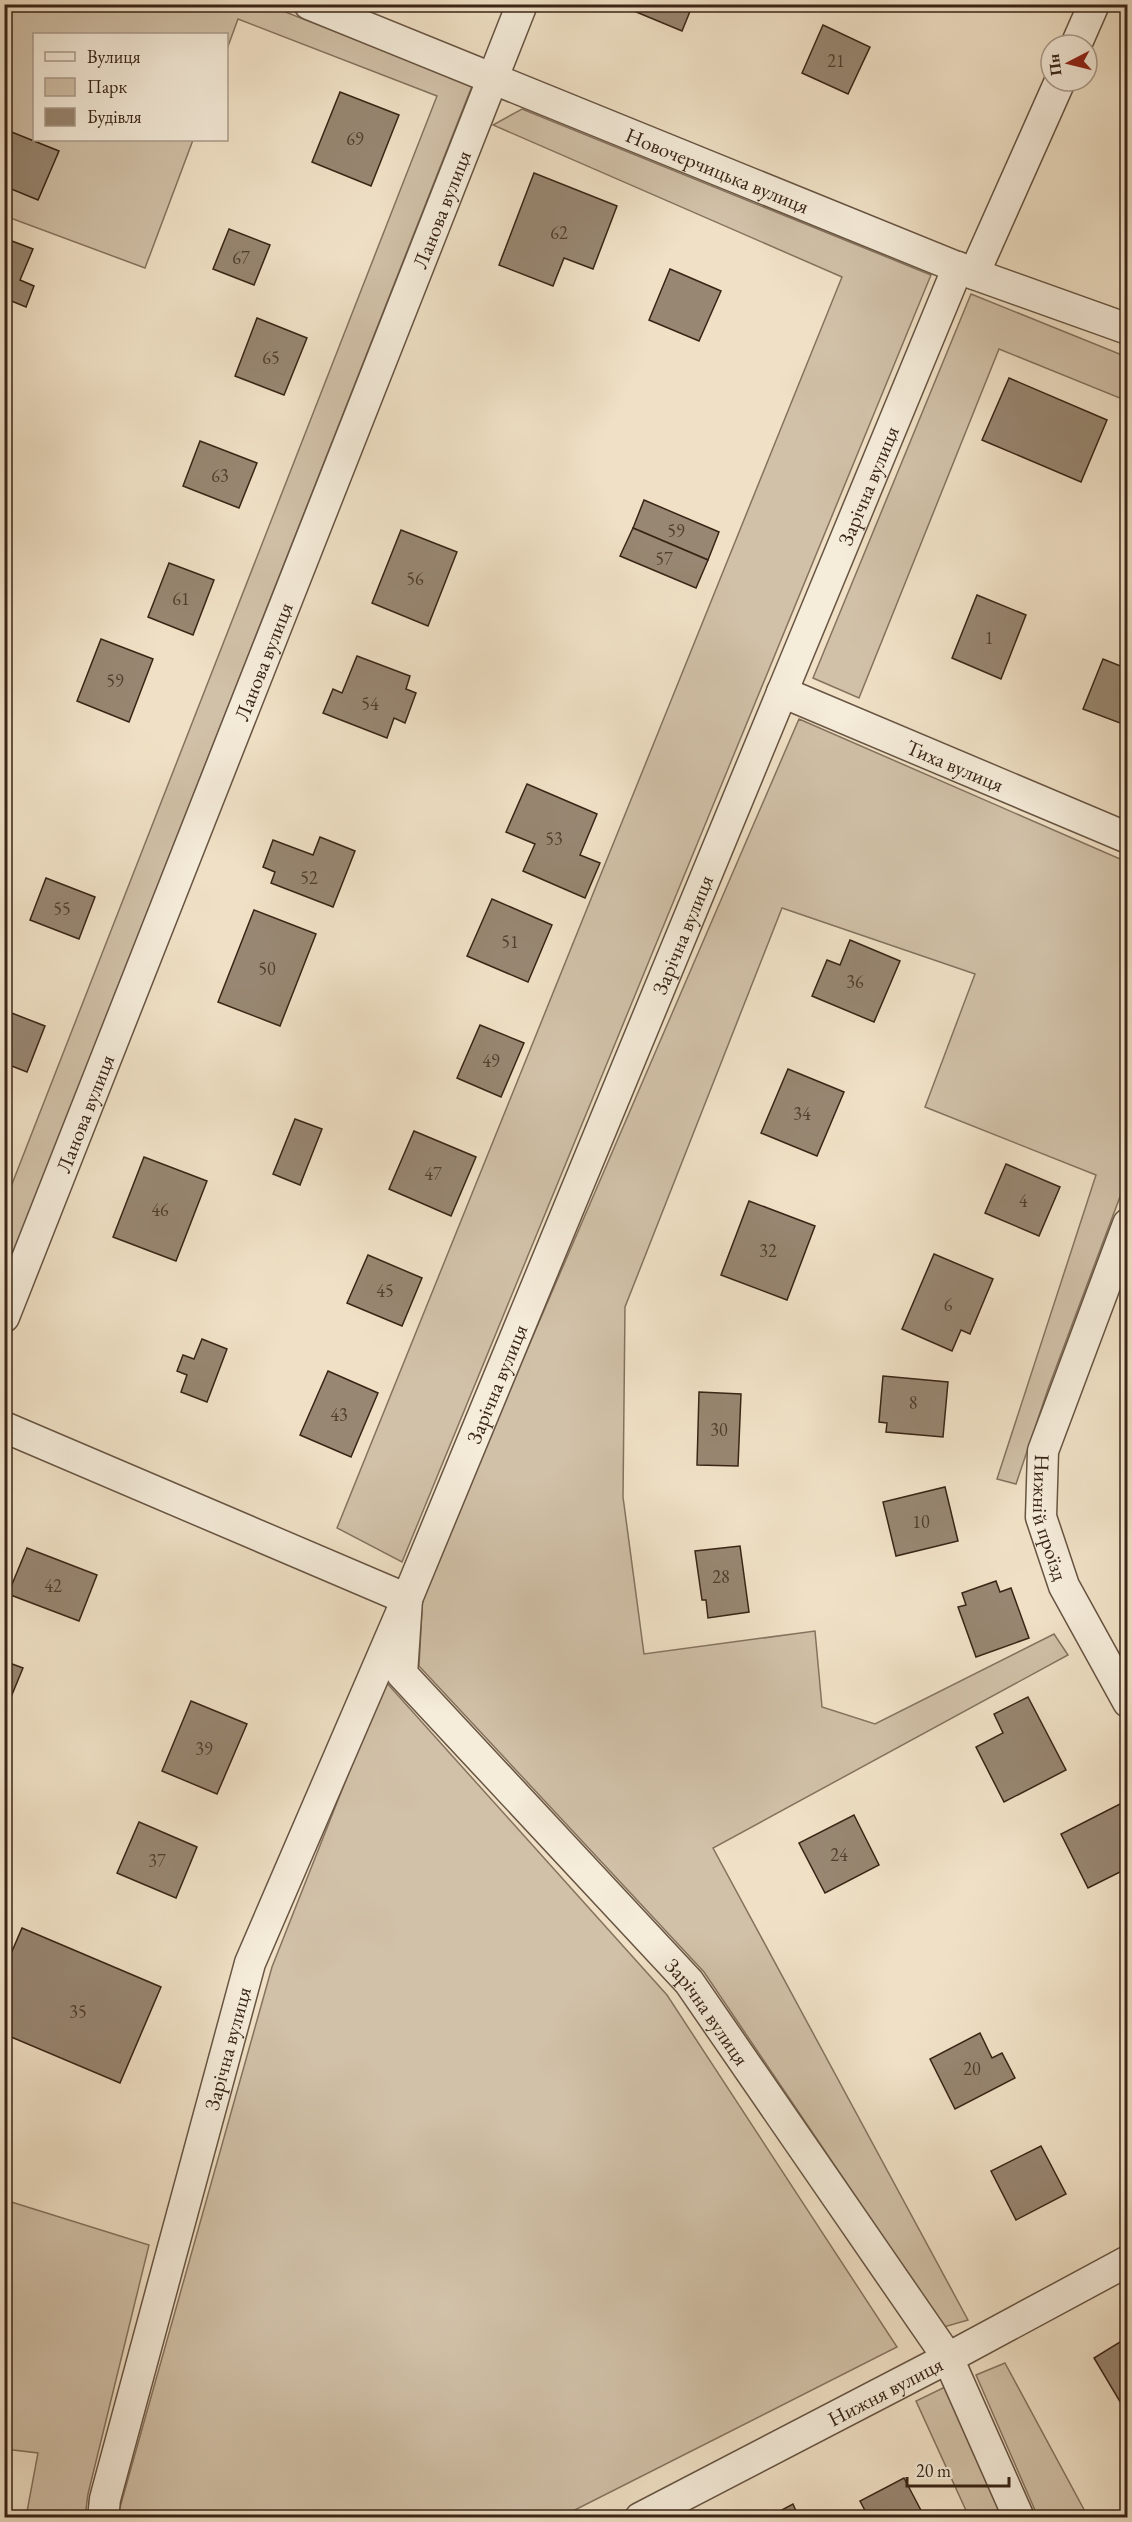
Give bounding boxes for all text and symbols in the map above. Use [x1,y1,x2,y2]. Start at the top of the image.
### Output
legend [33,33,228,141]
north arrow [1039,33,1099,93]
text: Вулиця [87,45,140,68]
house number: 21 [827,49,845,72]
text: Пн [1043,53,1066,77]
text: Парк [87,75,127,98]
text: Будівля [87,105,142,128]
street label: Новочерчицька вулиця [622,121,813,219]
house number: 69 [346,127,364,150]
street label: Ланова вулиця [406,146,477,272]
house number: 62 [550,221,568,244]
house number: 67 [232,246,250,269]
house number: 65 [262,346,280,369]
street label: Зарічна вулиця [831,422,904,549]
house number: 63 [211,464,229,487]
house number: 59 [667,519,685,542]
house number: 57 [655,547,673,570]
house number: 56 [406,567,424,590]
house number: 61 [172,587,190,610]
street label: Ланова вулиця [227,598,298,724]
house number: 1 [985,626,993,649]
house number: 59 [106,669,124,692]
house number: 54 [361,692,379,715]
street label: Тиха вулиця [902,733,1008,798]
house number: 53 [545,827,563,850]
house number: 52 [300,866,318,889]
street label: Зарічна вулиця [645,871,719,998]
house number: 55 [53,897,71,920]
house number: 51 [501,930,519,953]
house number: 50 [258,957,276,980]
house number: 36 [846,970,864,993]
house number: 49 [482,1049,500,1072]
street label: Ланова вулиця [49,1050,120,1176]
house number: 34 [793,1102,811,1125]
house number: 47 [424,1162,442,1185]
house number: 4 [1019,1189,1028,1212]
house number: 46 [151,1198,169,1221]
house number: 32 [759,1239,777,1262]
house number: 45 [376,1279,394,1302]
house number: 6 [944,1293,953,1316]
street label: Зарічна вулиця [459,1320,533,1447]
house number: 8 [909,1391,917,1414]
house number: 43 [330,1403,348,1426]
house number: 30 [710,1418,728,1441]
street label: Нижній проїзд [1027,1454,1075,1584]
house number: 10 [912,1510,930,1533]
house number: 28 [712,1565,730,1588]
house number: 42 [44,1574,62,1597]
house number: 39 [195,1737,213,1760]
house number: 24 [830,1843,848,1866]
house number: 37 [148,1849,166,1872]
street label: Зарічна вулиця [660,1952,756,2070]
street label: Зарічна вулиця [197,1984,257,2113]
house number: 35 [69,2000,87,2023]
house number: 20 [963,2057,981,2080]
street label: Нижня вулиця [823,2350,947,2432]
scale bar [907,2450,1009,2488]
text: 20 m [916,2459,951,2482]

